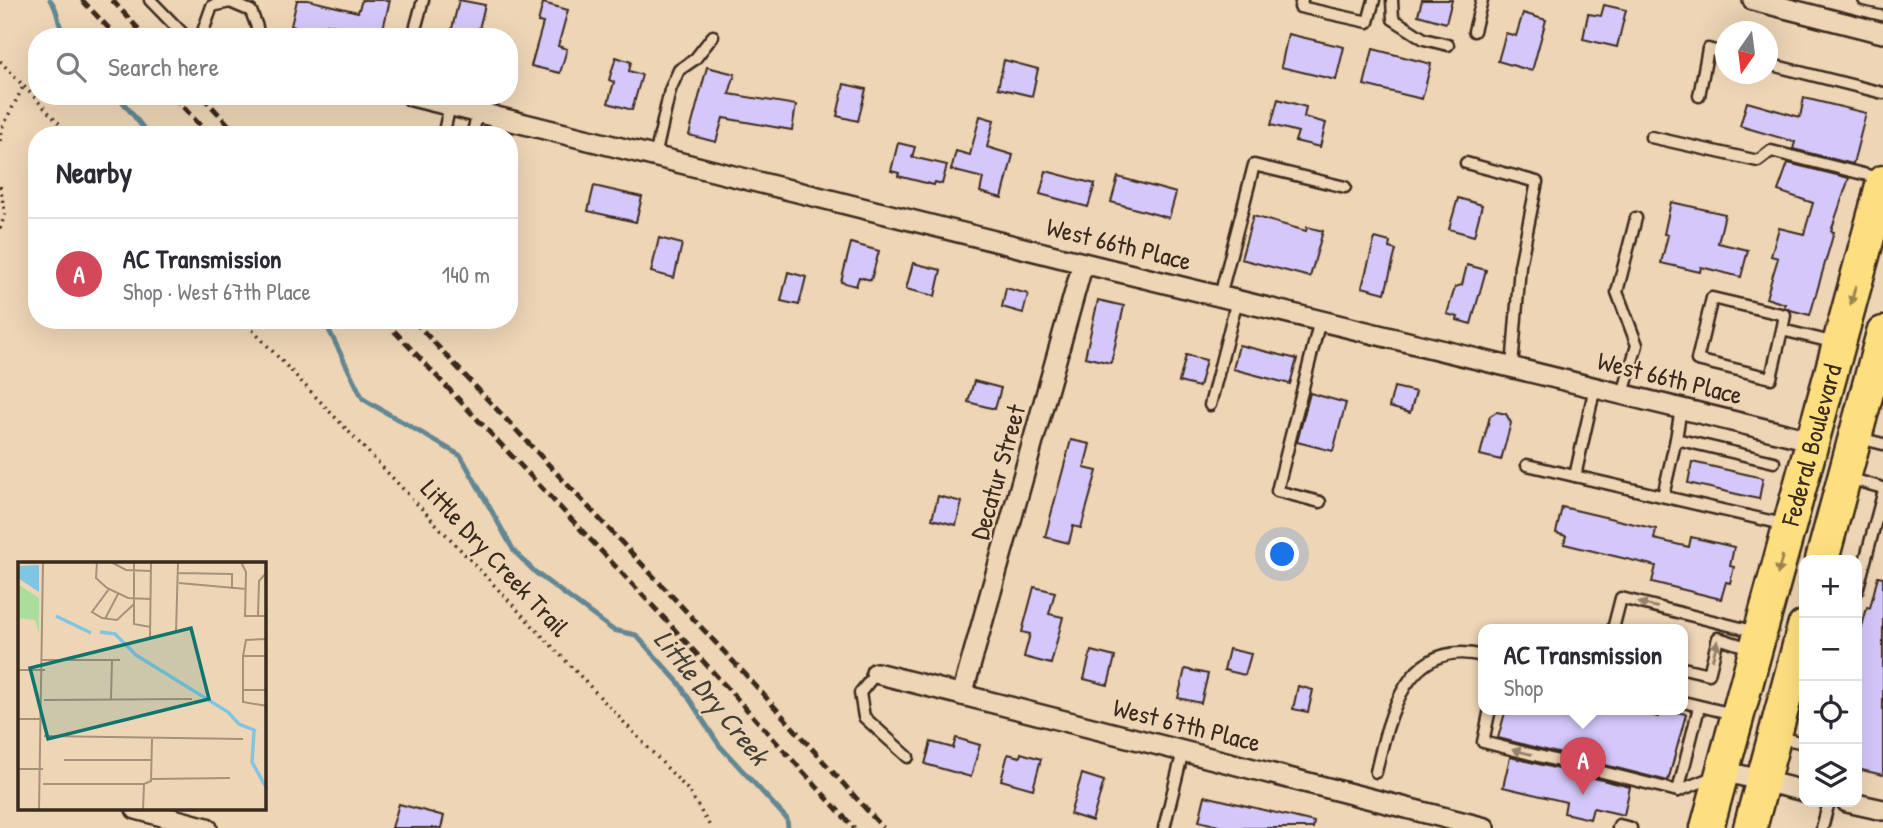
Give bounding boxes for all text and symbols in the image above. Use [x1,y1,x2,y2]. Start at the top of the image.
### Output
north arrow [1715,21,1778,84]
search box [28,28,518,105]
icon: search [52,48,90,86]
text: Search here [108,49,219,84]
text: Nearby [56,152,132,192]
street label: West 66th Place [1043,209,1195,278]
text: AC Transmission [123,241,282,276]
text: A [73,259,85,290]
text: 140 m [442,259,490,290]
text: Shop · West 67th Place [123,276,311,307]
one-way arrow [1847,285,1858,307]
street label: West 66th Place [1594,343,1746,412]
street label: Federal Boulevard [1772,360,1850,530]
street label: Decatur Street [962,399,1034,543]
street label: Little Dry Creek Trail [413,472,577,644]
your location [1265,537,1299,571]
one-way arrow [1774,555,1785,577]
map controls [1799,555,1862,807]
button: + [1799,555,1862,618]
inset map [18,562,266,810]
one-way arrow [1637,599,1659,610]
button: − [1799,618,1862,681]
water label: Little Dry Creek [646,622,780,774]
popup [1478,624,1688,715]
text: AC Transmission [1504,637,1662,672]
one-way arrow [1710,639,1721,661]
text: Shop [1504,672,1543,703]
button: locate [1799,681,1862,744]
street label: West 67th Place [1110,689,1264,760]
pin: A [1560,737,1606,795]
button: layers [1799,744,1862,807]
one-way arrow [1511,746,1533,757]

